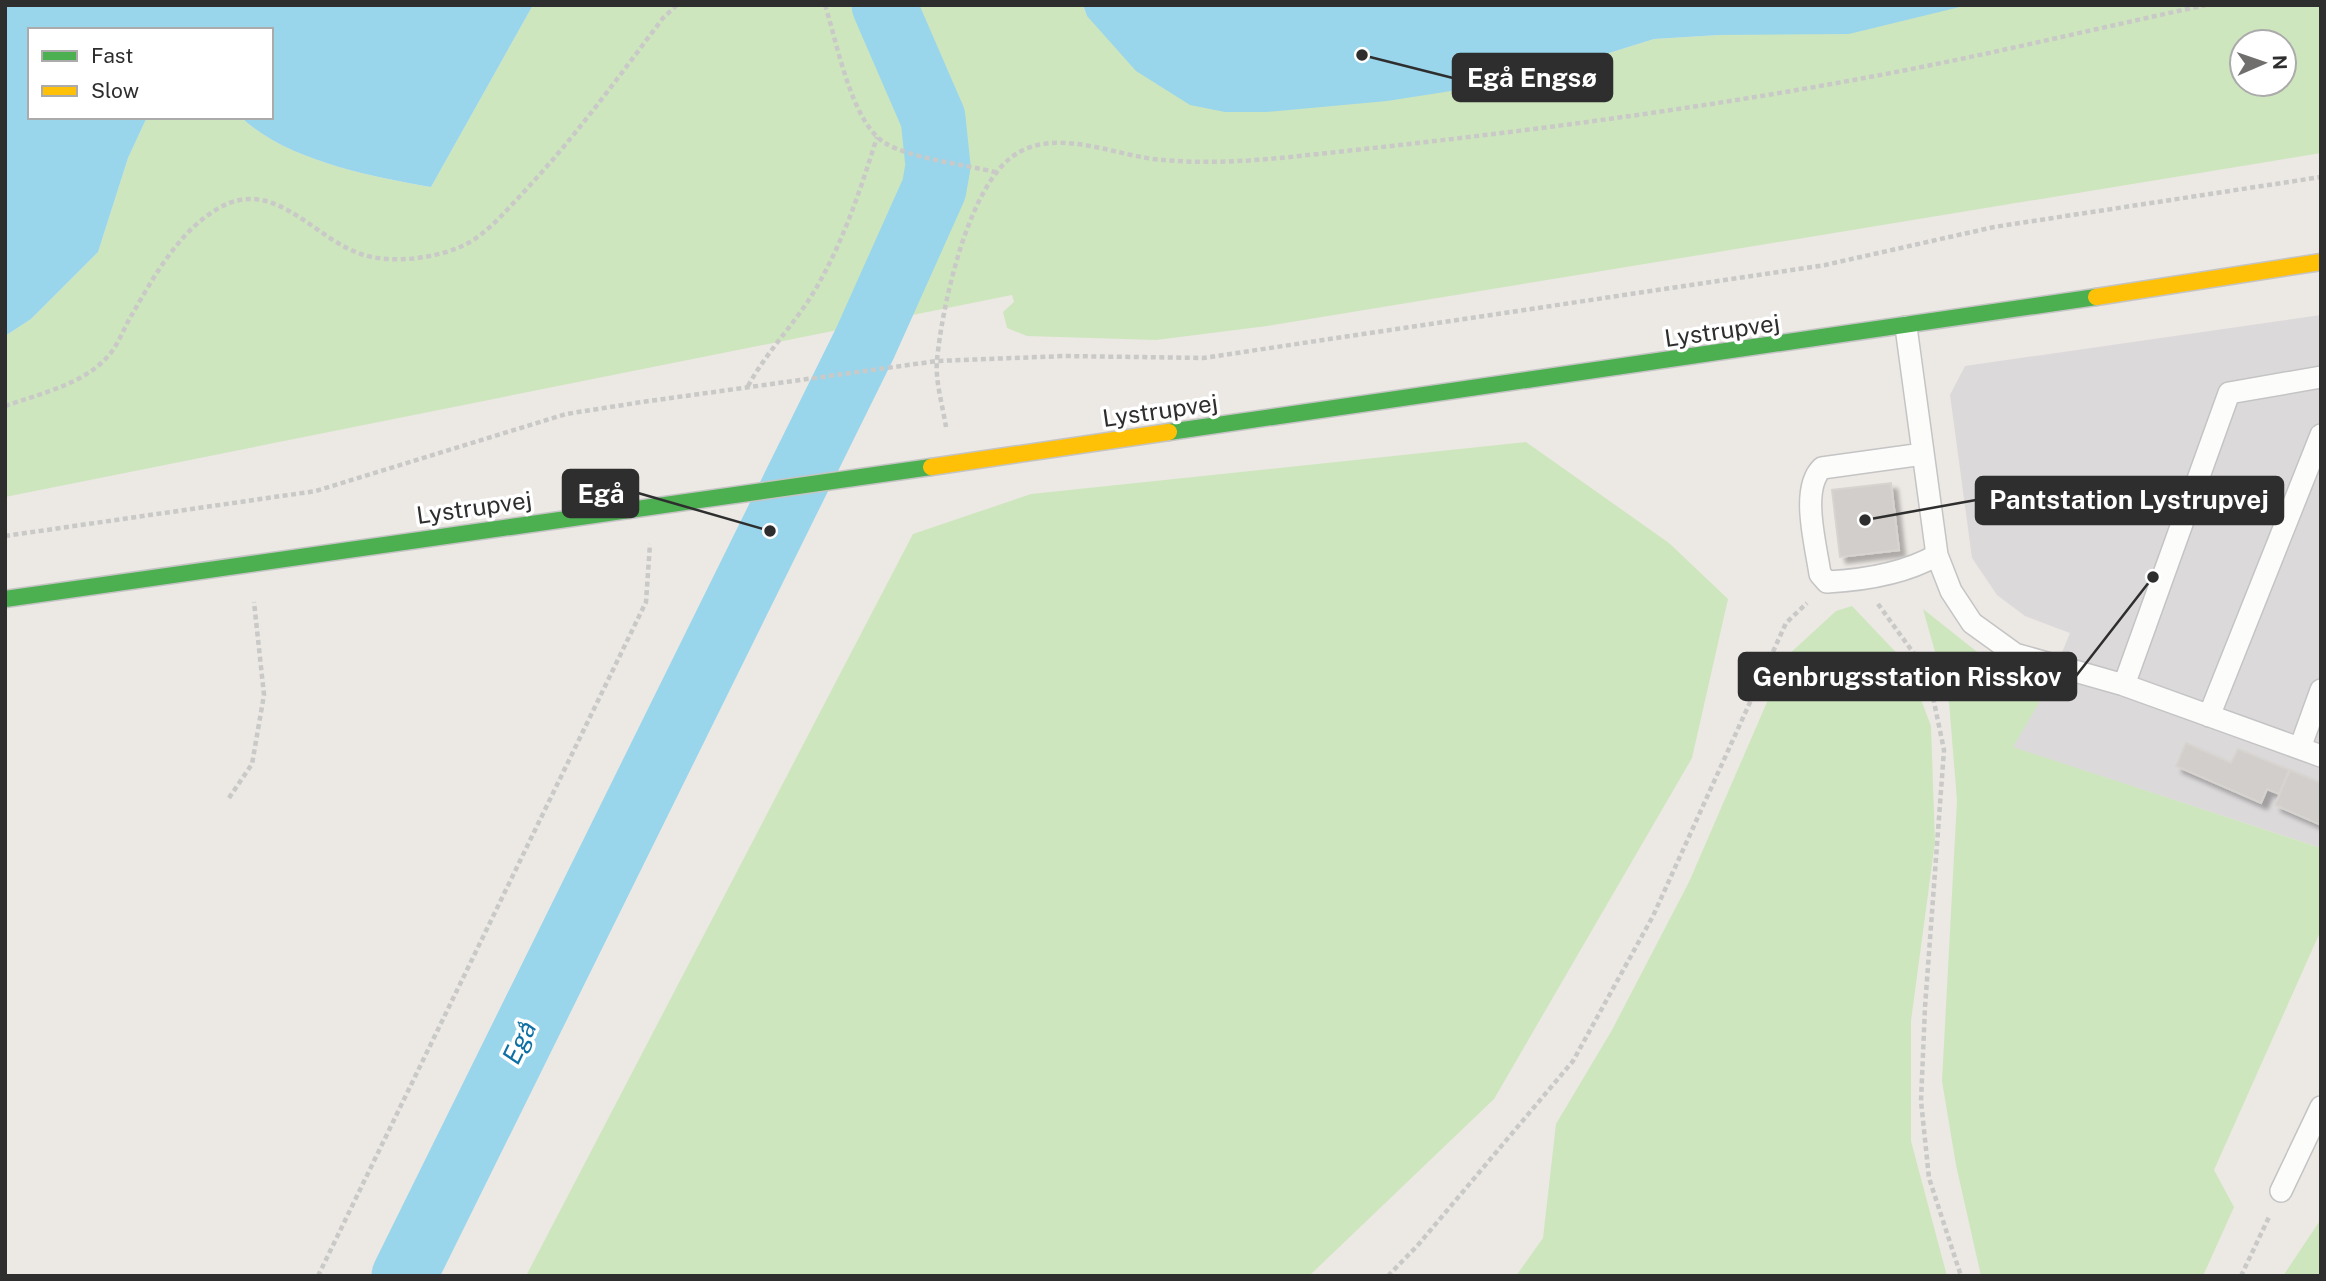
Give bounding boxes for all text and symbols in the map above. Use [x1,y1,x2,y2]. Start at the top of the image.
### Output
legend [28,28,273,119]
north arrow [2228,28,2298,98]
text: Fast [91,43,133,68]
callout: Egå Engsø [1453,54,1612,101]
text: N [2269,55,2291,70]
text: Egå Engsø [1467,62,1597,93]
text: Slow [91,78,139,103]
street label: Lystrupvej [1663,308,1781,352]
street label: Lystrupvej [1101,388,1219,432]
callout: Egå [563,470,638,517]
callout: Pantstation Lystrupvej [1976,477,2283,524]
text: Egå [578,478,624,509]
text: Pantstation Lystrupvej [1989,484,2269,515]
street label: Lystrupvej [415,485,533,529]
callout: Genbrugsstation Risskov [1739,653,2076,700]
text: Genbrugsstation Risskov [1752,661,2062,692]
water label: Egå [495,1015,543,1069]

